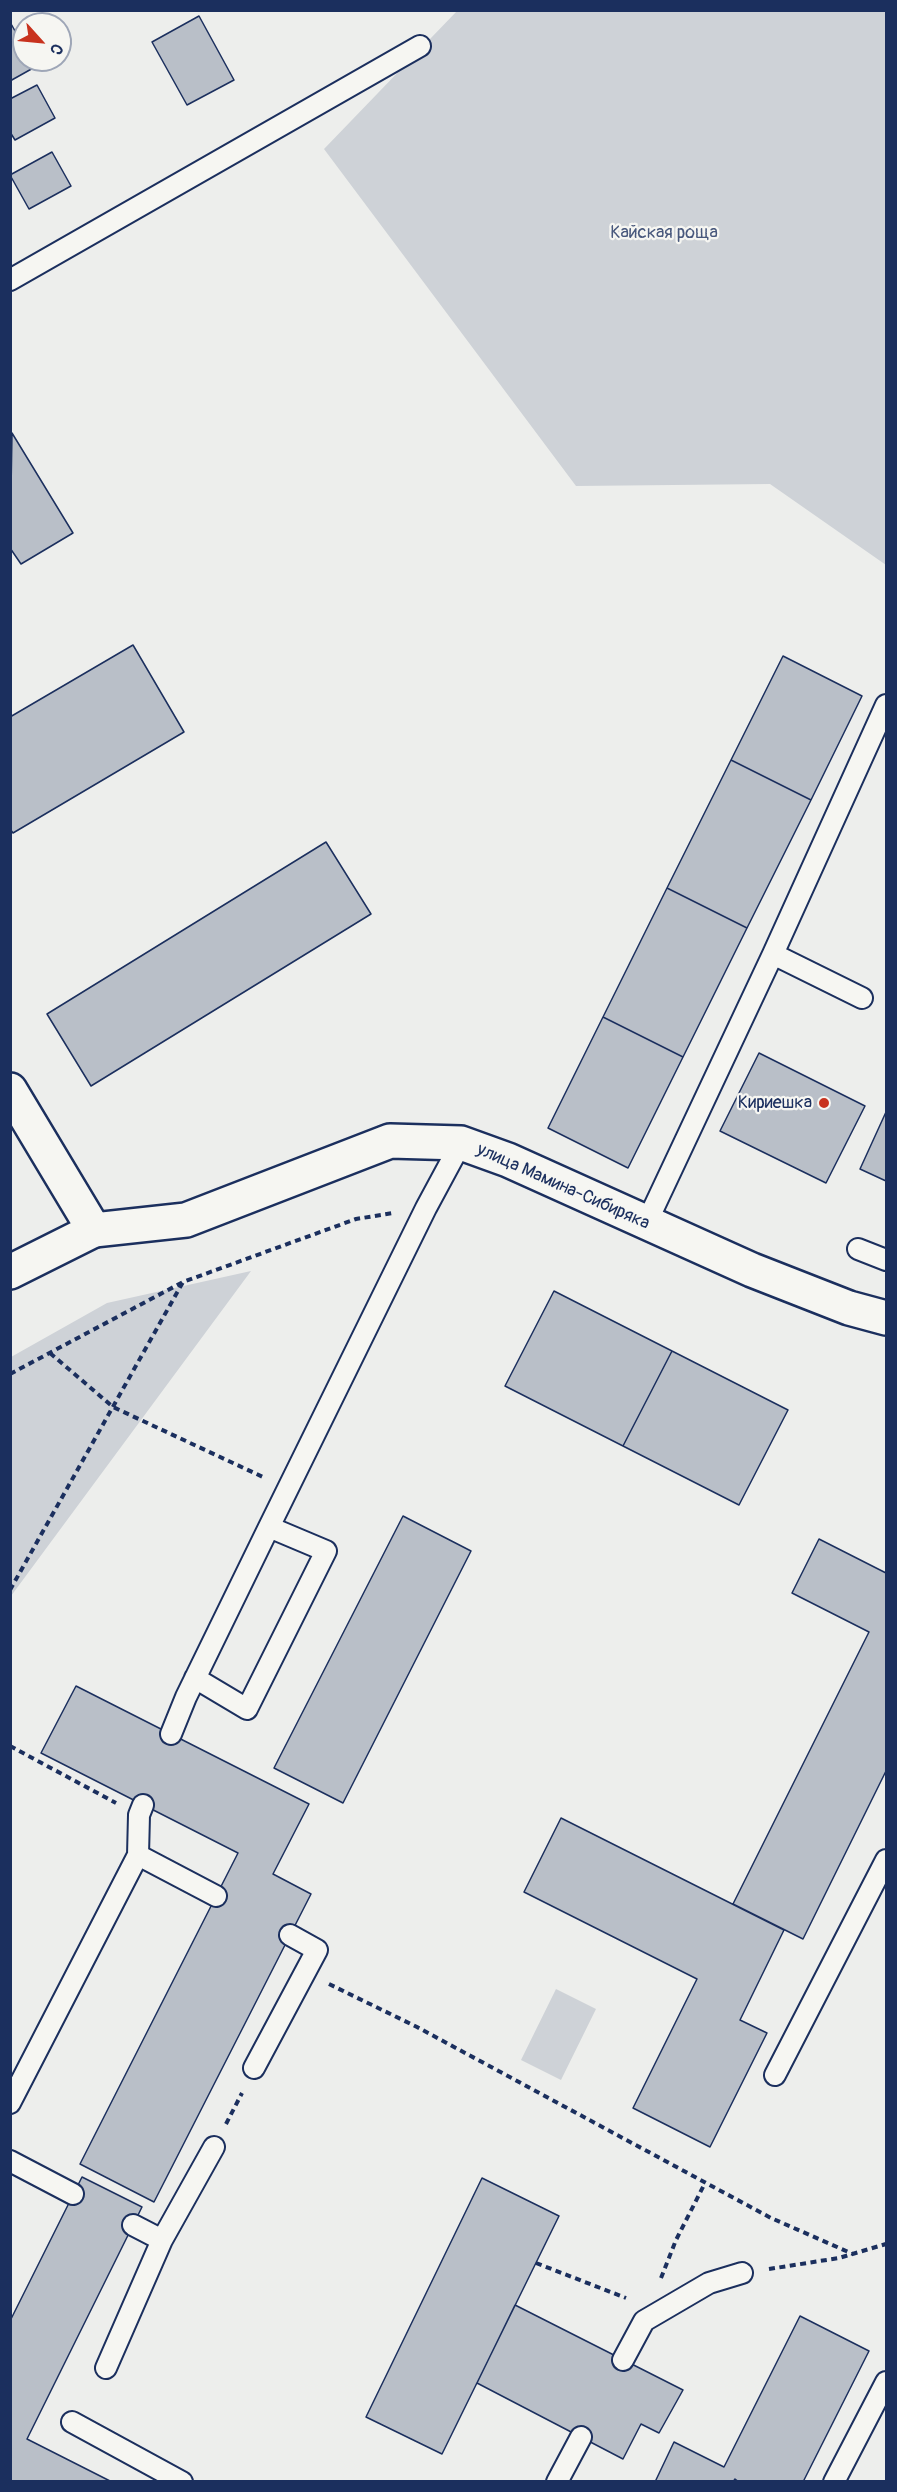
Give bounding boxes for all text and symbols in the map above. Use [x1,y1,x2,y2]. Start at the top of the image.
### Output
north arrow [12,12,72,72]
text: С [45,40,67,58]
park label: Кайская роща [610,222,718,244]
place label: Кириешка [738,1092,812,1114]
marker: Кириешка [817,1096,831,1110]
street label: улица Мамина-Сибиряка [473,1139,653,1235]

